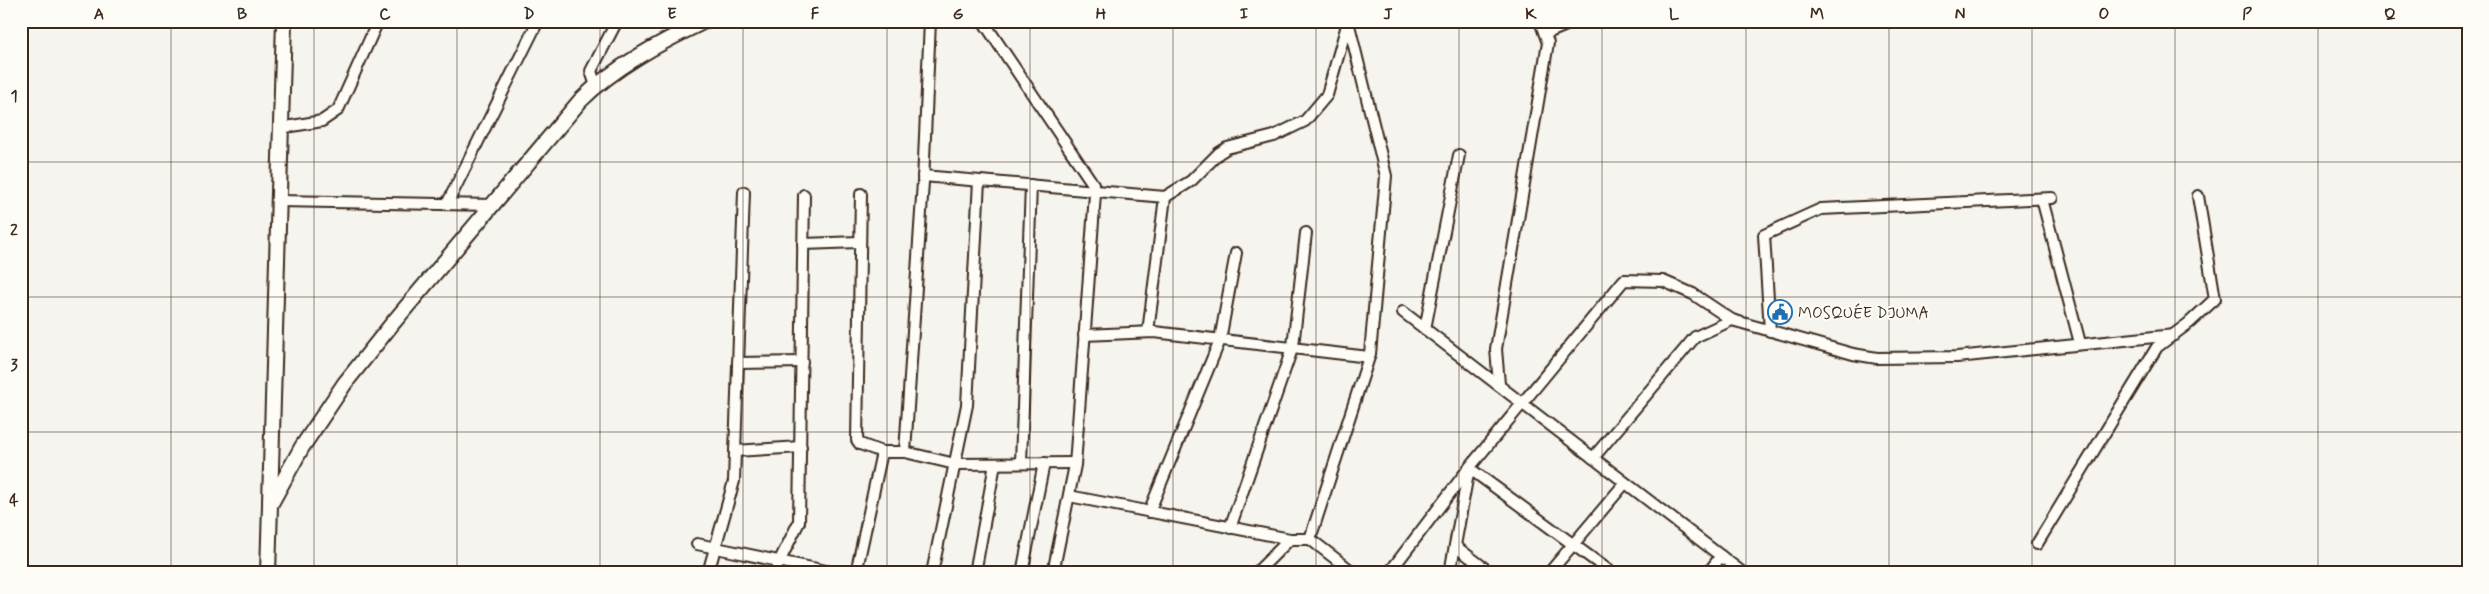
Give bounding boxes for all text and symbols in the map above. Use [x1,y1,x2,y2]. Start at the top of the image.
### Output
text: A [94,4,104,25]
text: B [237,4,247,25]
text: C [379,4,391,25]
text: D [523,4,535,25]
text: E [667,4,677,25]
text: F [811,4,820,25]
text: G [953,4,964,25]
text: H [1096,4,1107,25]
text: I [1240,4,1249,25]
text: J [1383,4,1393,25]
text: K [1525,4,1537,25]
text: L [1669,4,1680,25]
text: M [1810,4,1824,25]
text: N [1955,4,1965,25]
text: O [2099,4,2110,25]
text: P [2242,4,2252,25]
text: Q [2384,4,2396,25]
text: 1 [10,86,18,107]
text: 2 [10,220,18,241]
public building icon: MOSQUÉE DJUMA [1767,299,1793,325]
place label: MOSQUÉE DJUMA [1798,303,1929,324]
text: 3 [10,355,18,376]
text: 4 [9,490,19,511]

